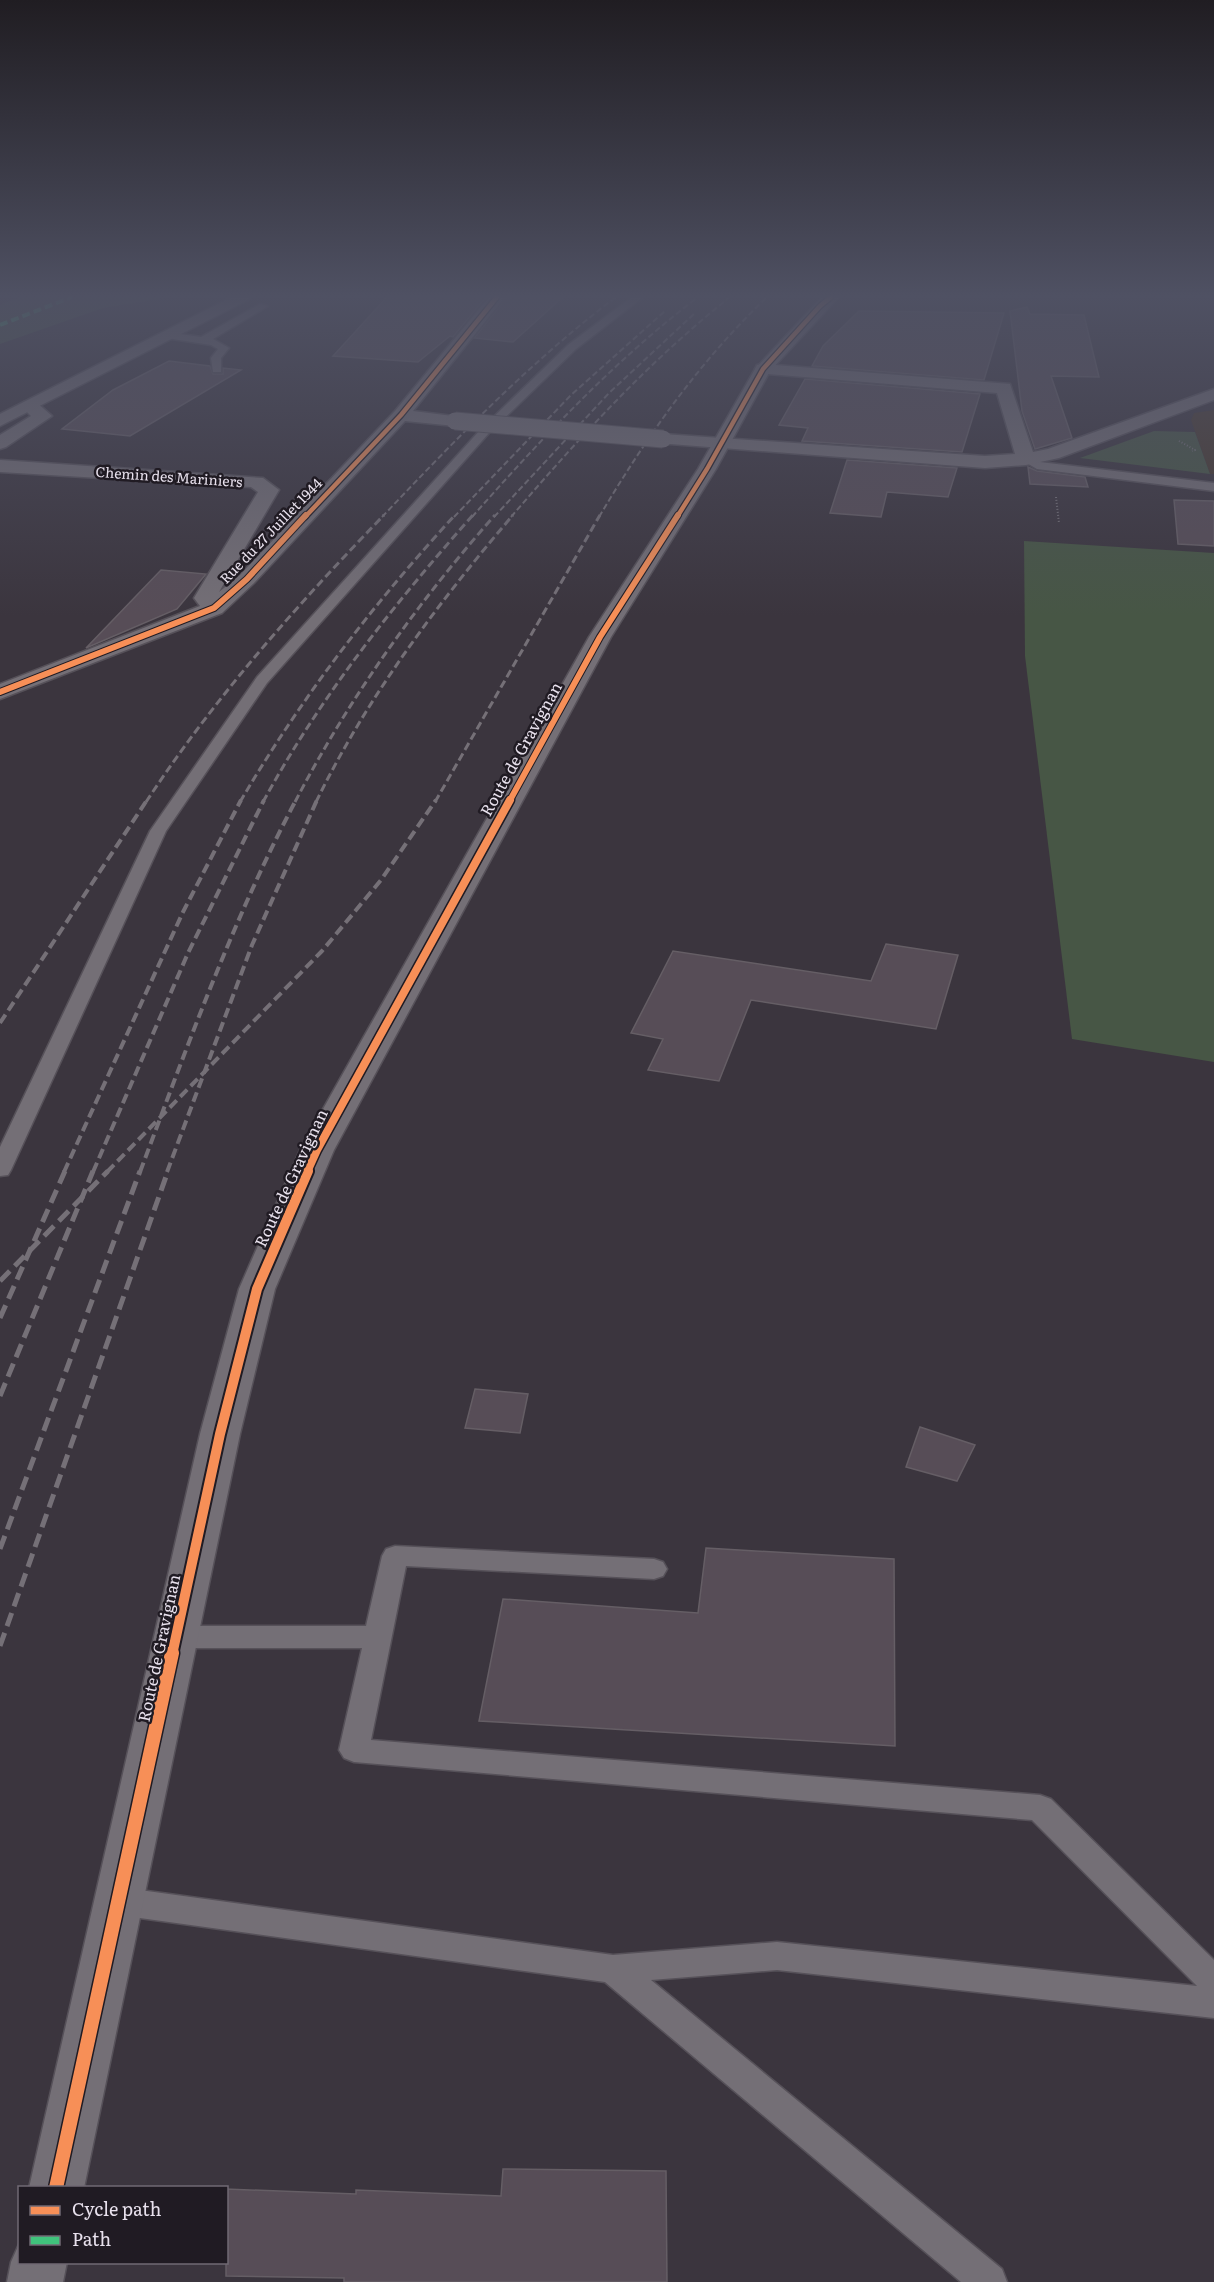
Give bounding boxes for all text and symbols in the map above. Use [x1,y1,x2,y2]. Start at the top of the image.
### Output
street label: Chemin des Mariniers [95,461,243,491]
street label: Rue du 27 Juillet 1944 [215,473,326,587]
street label: Route de Gravignan [473,677,567,820]
street label: Route de Gravignan [248,1104,333,1251]
street label: Route de Gravignan [131,1572,185,1724]
legend [18,2186,228,2264]
text: Cycle path [72,2195,161,2222]
text: Path [72,2225,111,2252]

